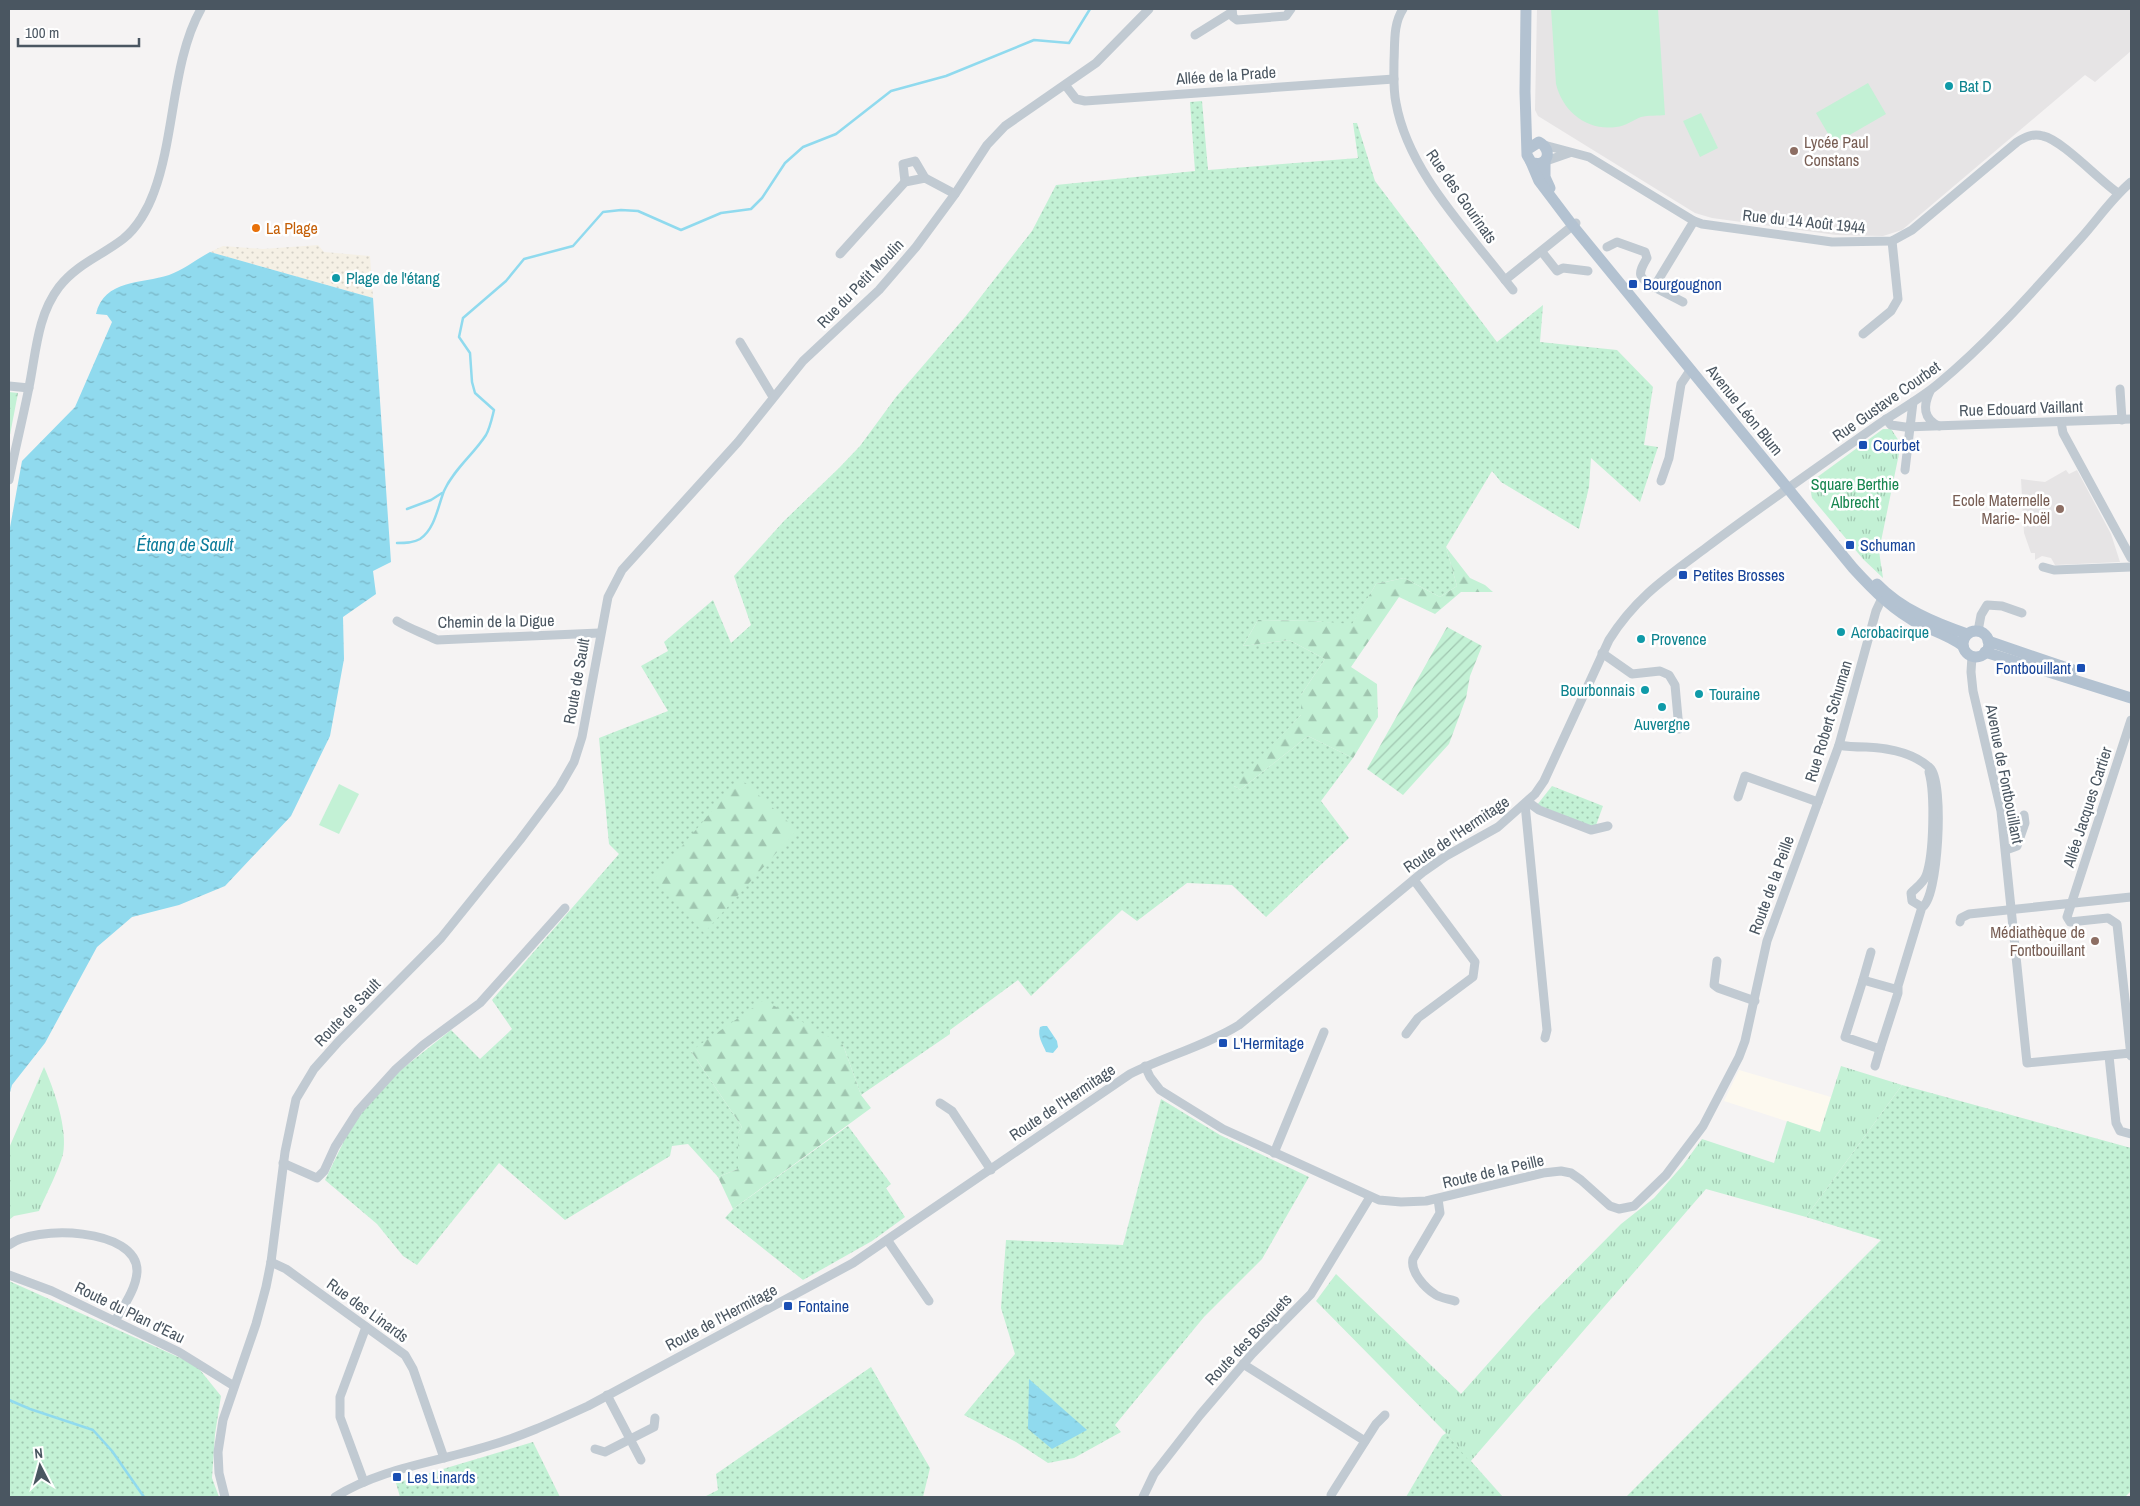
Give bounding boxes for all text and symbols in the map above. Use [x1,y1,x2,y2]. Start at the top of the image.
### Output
scale bar [18,15,139,47]
text: 100 m [25,22,59,43]
street label: Allée de la Prade [1174,61,1277,90]
place label: Bat D [1959,75,1992,97]
marker: Bat D [1943,80,1955,92]
place label: Lycée Paul Constans [1804,131,1869,171]
street label: Rue des Gourinats [1421,145,1503,247]
marker: Lycée Paul Constans [1788,145,1800,157]
street label: Rue du 14 Août 1944 [1742,204,1866,238]
place label: La Plage [266,217,318,239]
marker: La Plage [250,222,262,234]
street label: Rue du Petit Moulin [812,234,908,332]
place label: Plage de l'étang [346,267,440,289]
marker: Plage de l'étang [330,272,342,284]
place label: Bourgougnon [1643,273,1722,295]
marker: Bourgougnon [1627,278,1639,290]
street label: Rue Gustave Courbet [1829,357,1943,445]
street label: Avenue Léon Blum [1701,359,1788,460]
street label: Rue Edouard Vaillant [1959,395,2084,421]
place label: Courbet [1873,435,1920,455]
marker: Courbet [1857,439,1869,451]
park label: Square Berthie Albrecht [1811,473,1899,513]
place label: Ecole Maternelle Marie- Noël [1952,489,2050,529]
marker: Ecole Maternelle Marie- Noël [2054,503,2066,515]
water label: Étang de Sault [137,532,234,557]
place label: Schuman [1860,534,1915,556]
marker: Schuman [1844,539,1856,551]
place label: Petites Brosses [1693,564,1785,586]
marker: Petites Brosses [1677,569,1689,581]
street label: Chemin de la Digue [437,609,555,633]
place label: Acrobacirque [1850,621,1929,643]
marker: Acrobacirque [1835,626,1847,638]
place label: Provence [1651,628,1706,650]
marker: Provence [1635,633,1647,645]
street label: Route de Sault [558,636,594,726]
street label: Rue Robert Schuman [1799,657,1857,785]
place label: Fontbouillant [1996,657,2071,679]
marker: Fontbouillant [2075,662,2087,674]
place label: Bourbonnais [1561,679,1635,701]
place label: Touraine [1709,683,1760,705]
marker: Bourbonnais [1639,684,1651,696]
marker: Touraine [1693,688,1705,700]
marker: Auvergne [1656,701,1668,713]
street label: Avenue de Fontbouillant [1981,702,2029,846]
place label: Auvergne [1633,713,1690,735]
street label: Allée Jacques Cartier [2057,743,2117,871]
street label: Route de l'Hermitage [1399,790,1513,878]
street label: Route de la Peille [1743,833,1799,937]
place label: Médiathèque de Fontbouillant [1990,921,2085,961]
marker: Médiathèque de Fontbouillant [2089,935,2101,947]
street label: Route de Sault [309,973,385,1051]
place label: L'Hermitage [1233,1032,1304,1054]
marker: L'Hermitage [1217,1037,1229,1049]
street label: Route de l'Hermitage [1005,1058,1119,1146]
street label: Route de la Peille [1440,1149,1546,1193]
street label: Rue des Linards [323,1273,413,1347]
street label: Route du Plan d'Eau [71,1276,189,1348]
street label: Route de l'Hermitage [661,1278,781,1356]
street label: Route des Bosquets [1200,1288,1296,1390]
place label: Fontaine [798,1295,849,1317]
marker: Fontaine [782,1300,794,1312]
north arrow [15,1441,65,1491]
text: N [34,1444,44,1462]
place label: Les Linards [407,1466,476,1488]
marker: Les Linards [391,1471,403,1483]

